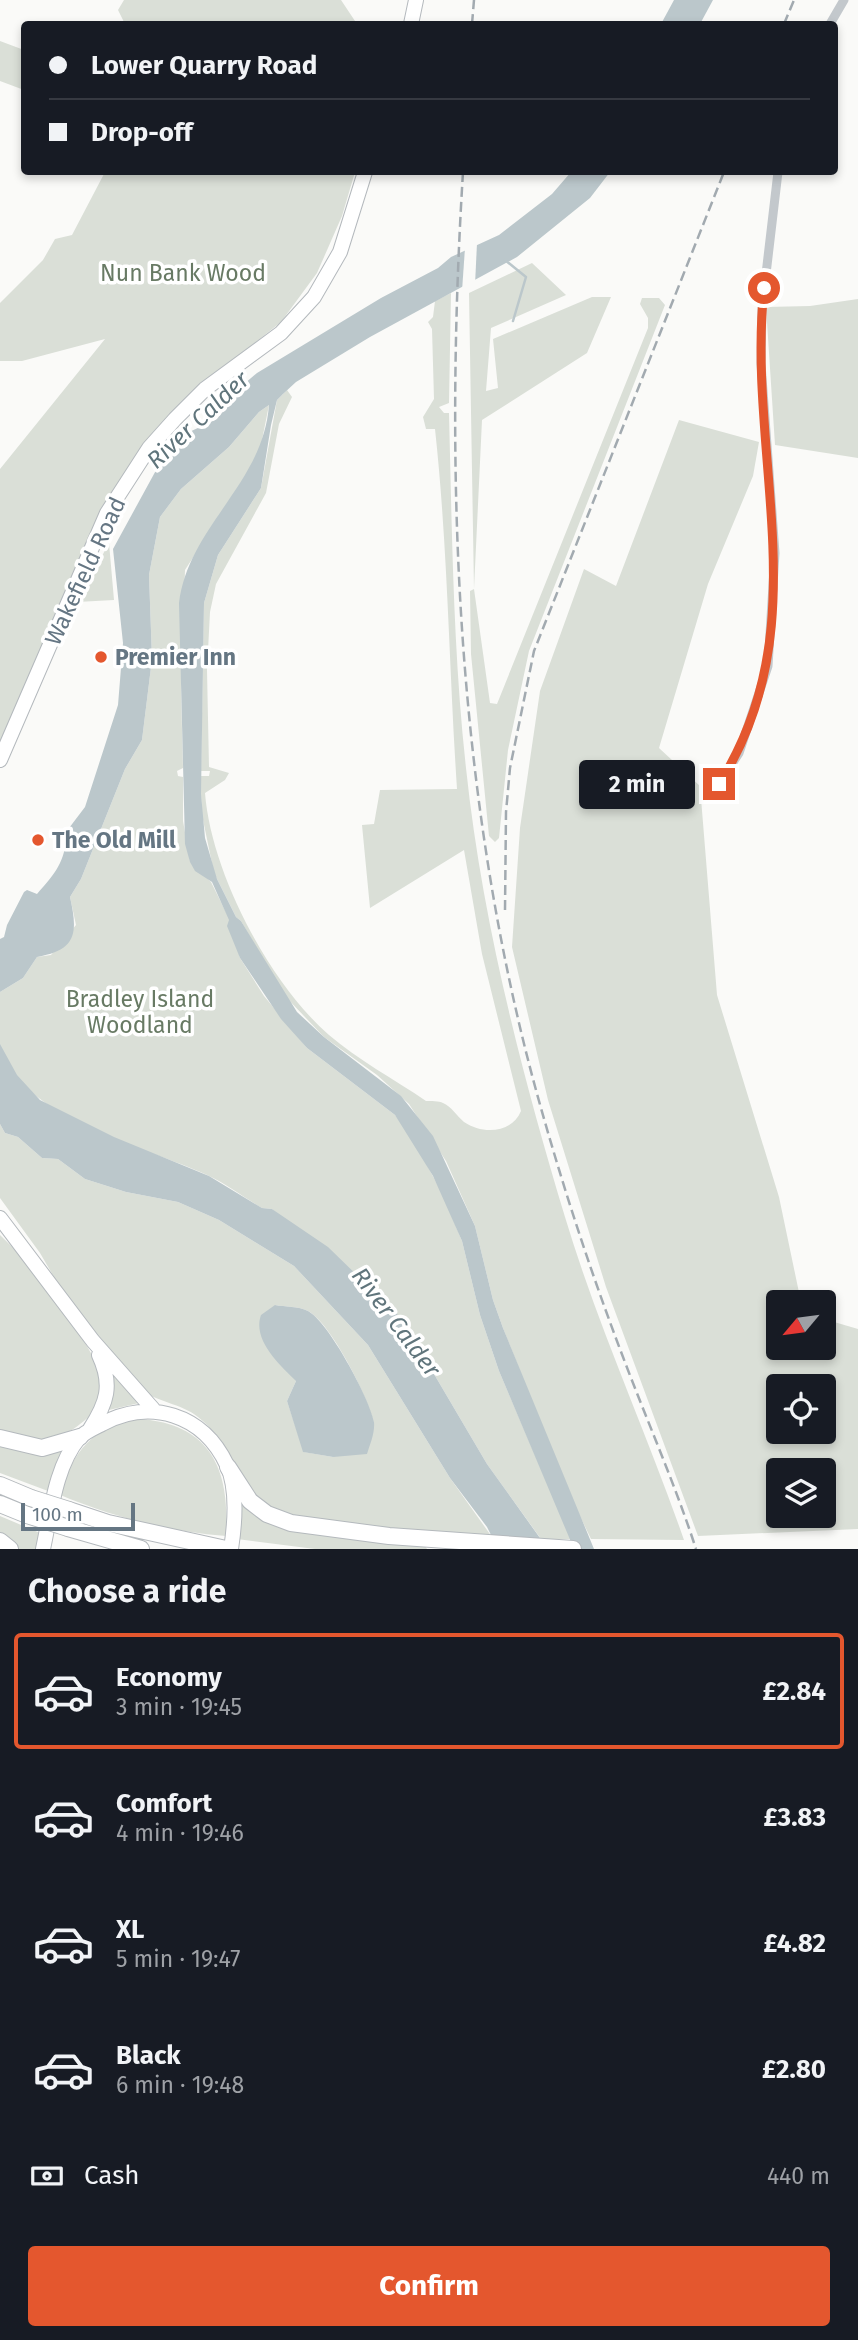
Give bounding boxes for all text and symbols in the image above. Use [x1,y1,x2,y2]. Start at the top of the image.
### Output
text: Lower Quarry Road [91,50,317,81]
text: Drop-off [91,117,193,148]
park label: Nun Bank Wood [100,259,266,287]
route start [748,272,780,304]
water label: River Calder [141,365,255,474]
street label: Wakefield Road [38,492,132,650]
place label: Premier Inn [115,643,236,671]
marker: Premier Inn [93,649,109,665]
callout: 2 min [579,760,694,808]
route end [703,768,735,800]
text: 2 min [609,770,665,798]
place label: The Old Mill [52,826,176,854]
marker: The Old Mill [30,832,46,848]
park label: Bradley Island Woodland [66,985,214,1039]
water label: River Calder [346,1262,447,1383]
north arrow [766,1290,836,1360]
map controls [766,1290,836,1528]
button: locate [766,1374,836,1444]
button: layers [766,1458,836,1528]
scale bar [21,1500,135,1532]
text: 100 m [32,1503,83,1526]
text: Choose a ride [28,1572,226,1610]
icon: car [32,1660,95,1723]
text: Economy [116,1662,222,1693]
text: £2.84 [763,1676,826,1707]
text: 3 min · 19:45 [116,1693,242,1721]
icon: car [32,1786,95,1849]
text: Comfort [116,1788,212,1819]
text: £3.83 [764,1802,826,1833]
text: 4 min · 19:46 [116,1819,244,1847]
icon: car [32,1912,95,1975]
text: XL [116,1914,144,1945]
text: £4.82 [764,1928,826,1959]
text: 5 min · 19:47 [116,1945,240,1973]
icon: car [32,2038,95,2101]
text: Black [116,2040,181,2071]
text: £2.80 [762,2054,826,2085]
text: 6 min · 19:48 [116,2071,244,2099]
icon: cash [28,2157,66,2195]
text: Cash [84,2160,140,2191]
text: 440 m [767,2162,830,2190]
button: Confirm [28,2246,830,2326]

